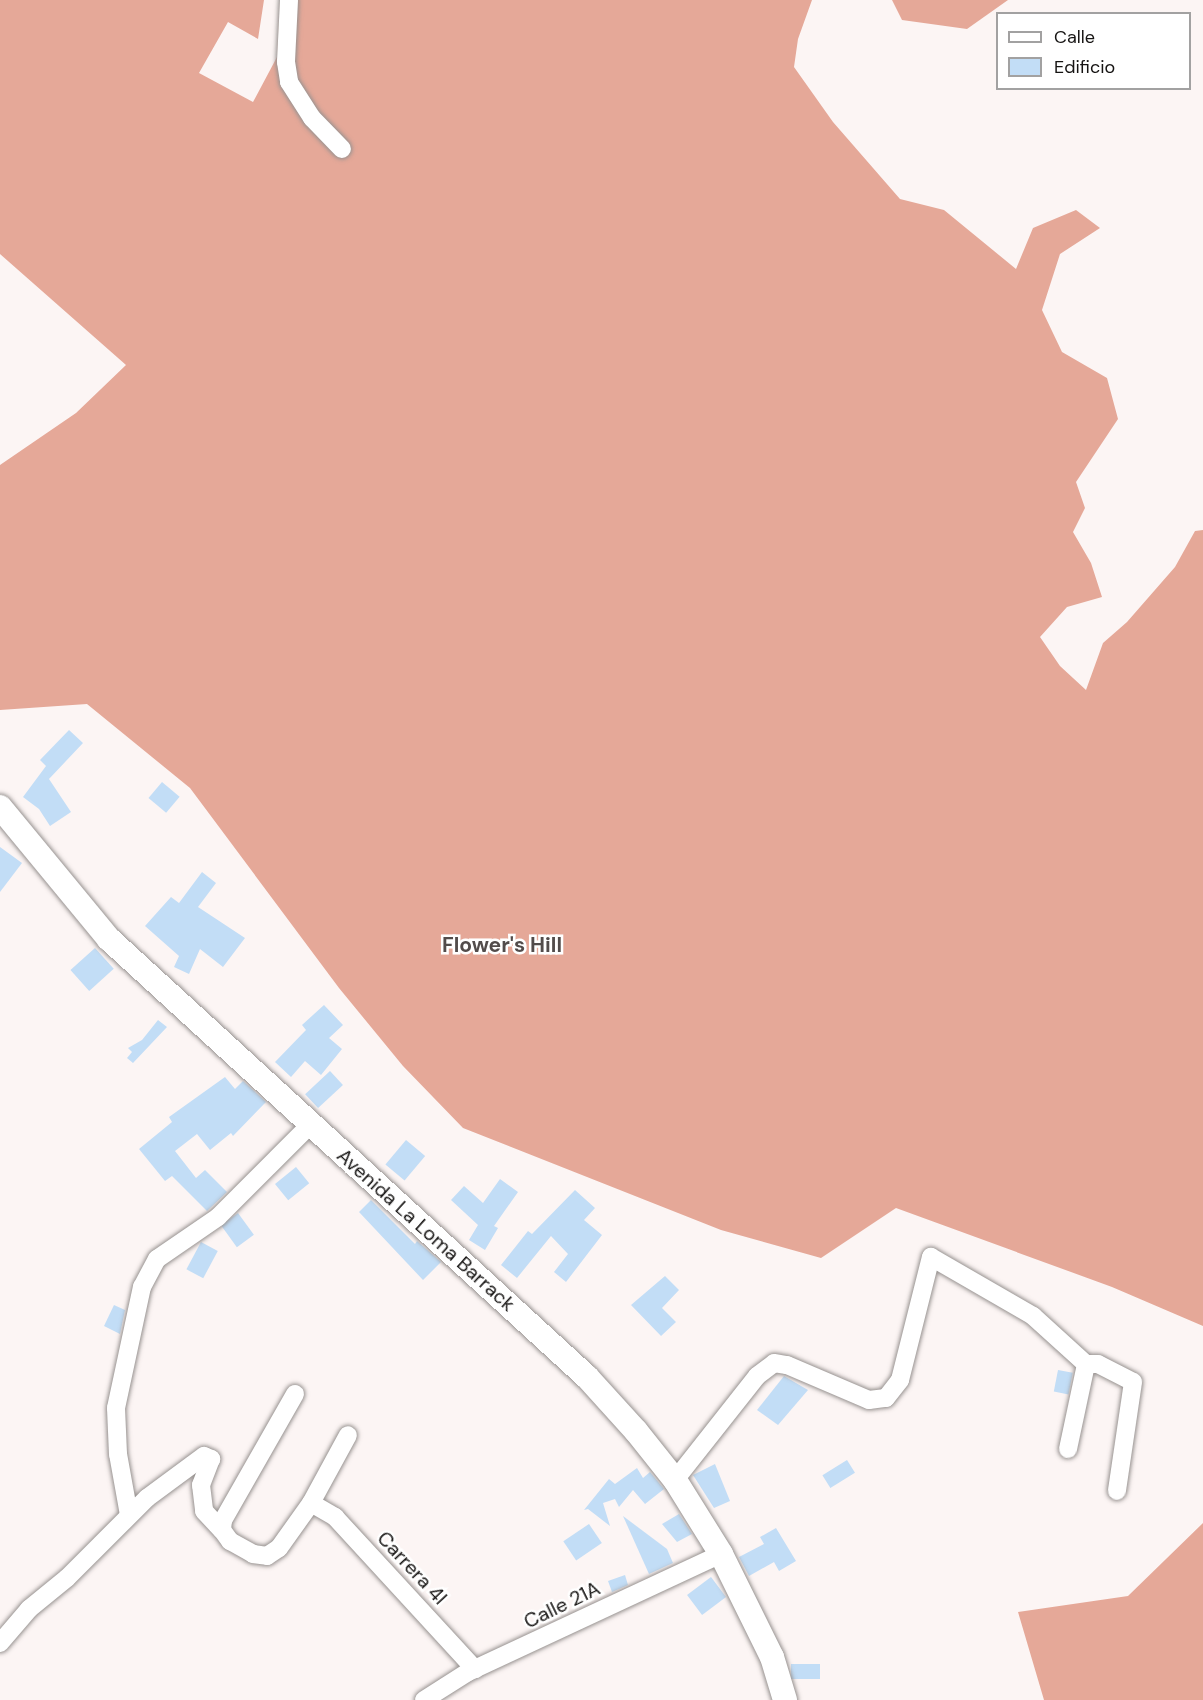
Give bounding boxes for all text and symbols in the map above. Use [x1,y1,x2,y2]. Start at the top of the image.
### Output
legend [996,12,1191,90]
text: Calle [1054,25,1095,49]
text: Edificio [1054,55,1115,79]
district label: Flower's Hill [442,932,562,958]
street label: Avenida La Loma Barrack [332,1144,520,1316]
street label: Carrera 4I [372,1526,452,1610]
street label: Calle 21A [520,1576,604,1634]

